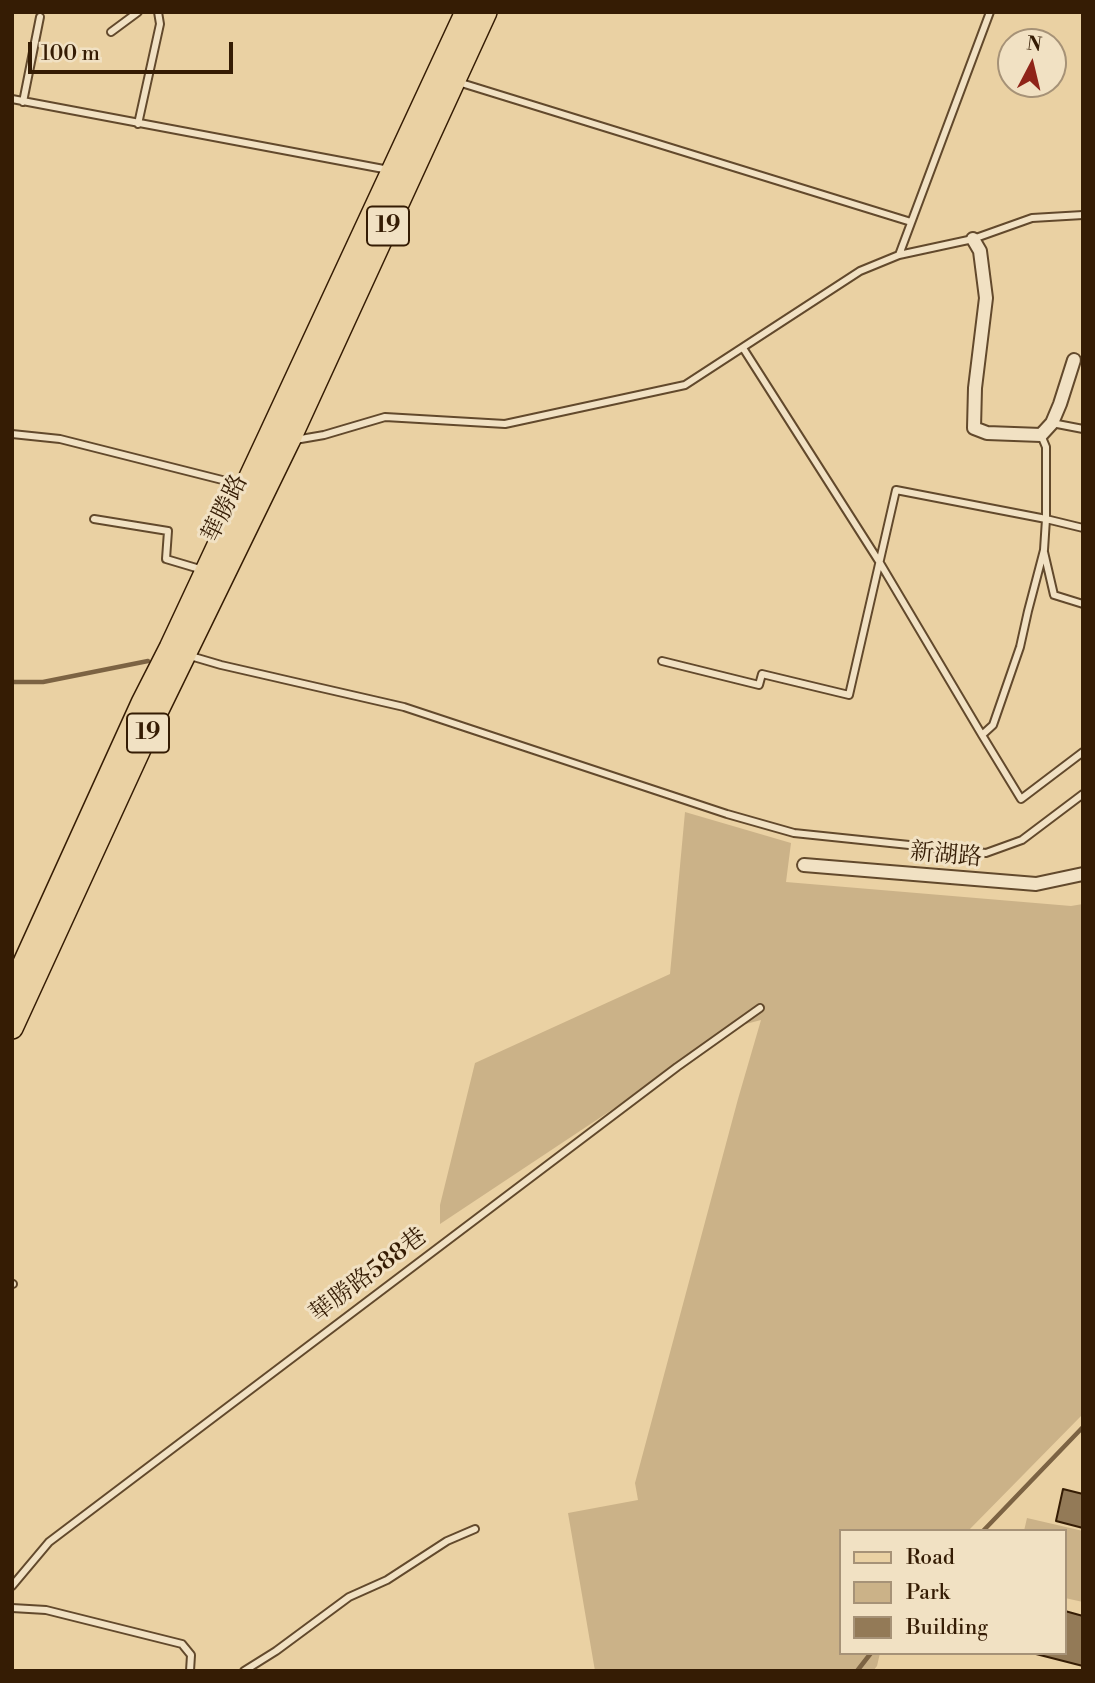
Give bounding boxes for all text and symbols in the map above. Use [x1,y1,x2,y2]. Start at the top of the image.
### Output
scale bar [32,28,236,72]
north arrow [997,28,1067,98]
text: N [1025,31,1043,57]
text: 100 m [41,41,100,67]
road number: 19 [367,206,409,246]
street label: 華勝路 [197,470,255,548]
road number: 19 [127,713,169,752]
street label: 新湖路 [909,839,983,873]
street label: 華勝路588巷 [305,1223,433,1329]
legend [839,1529,1067,1655]
text: Road [906,1545,955,1571]
text: Park [906,1580,950,1606]
text: Building [906,1615,988,1641]

